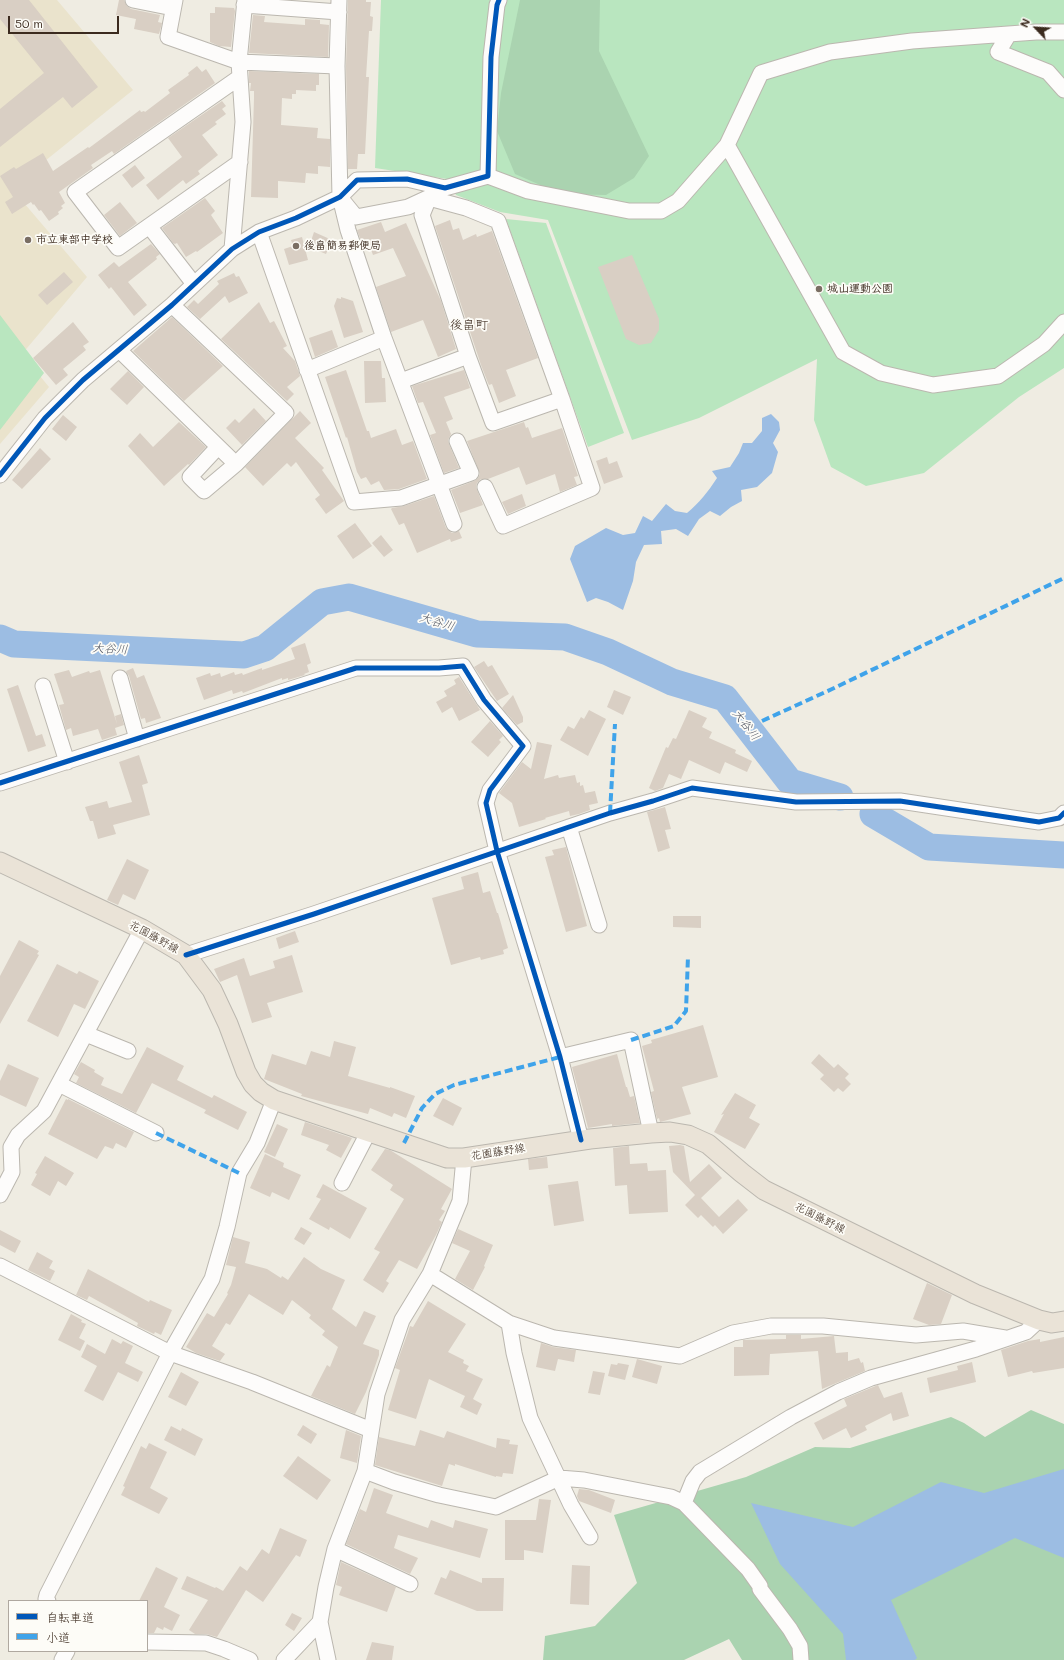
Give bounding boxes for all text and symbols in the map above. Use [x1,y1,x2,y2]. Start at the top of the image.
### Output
scale bar [10,8,121,34]
north arrow [1016,8,1056,48]
text: 50 m [15,15,43,31]
text: N [1016,16,1033,30]
place label: 市立東部中学校 [36,233,113,247]
marker: 市立東部中学校 [23,235,33,245]
place label: 後畠簡易郵便局 [304,239,381,253]
marker: 後畠簡易郵便局 [291,241,301,251]
place label: 城山運動公園 [827,282,893,296]
marker: 城山運動公園 [814,284,824,294]
district label: 後畠町 [450,317,488,333]
water label: 大谷川 [418,610,456,634]
water label: 大谷川 [92,641,128,657]
water label: 大谷川 [729,706,763,744]
street label: 花園藤野線 [127,918,181,956]
street label: 花園藤野線 [470,1141,526,1163]
street label: 花園藤野線 [793,1200,847,1236]
legend [8,1600,148,1652]
text: 自転車道 [46,1609,94,1625]
text: 小道 [46,1629,70,1645]

